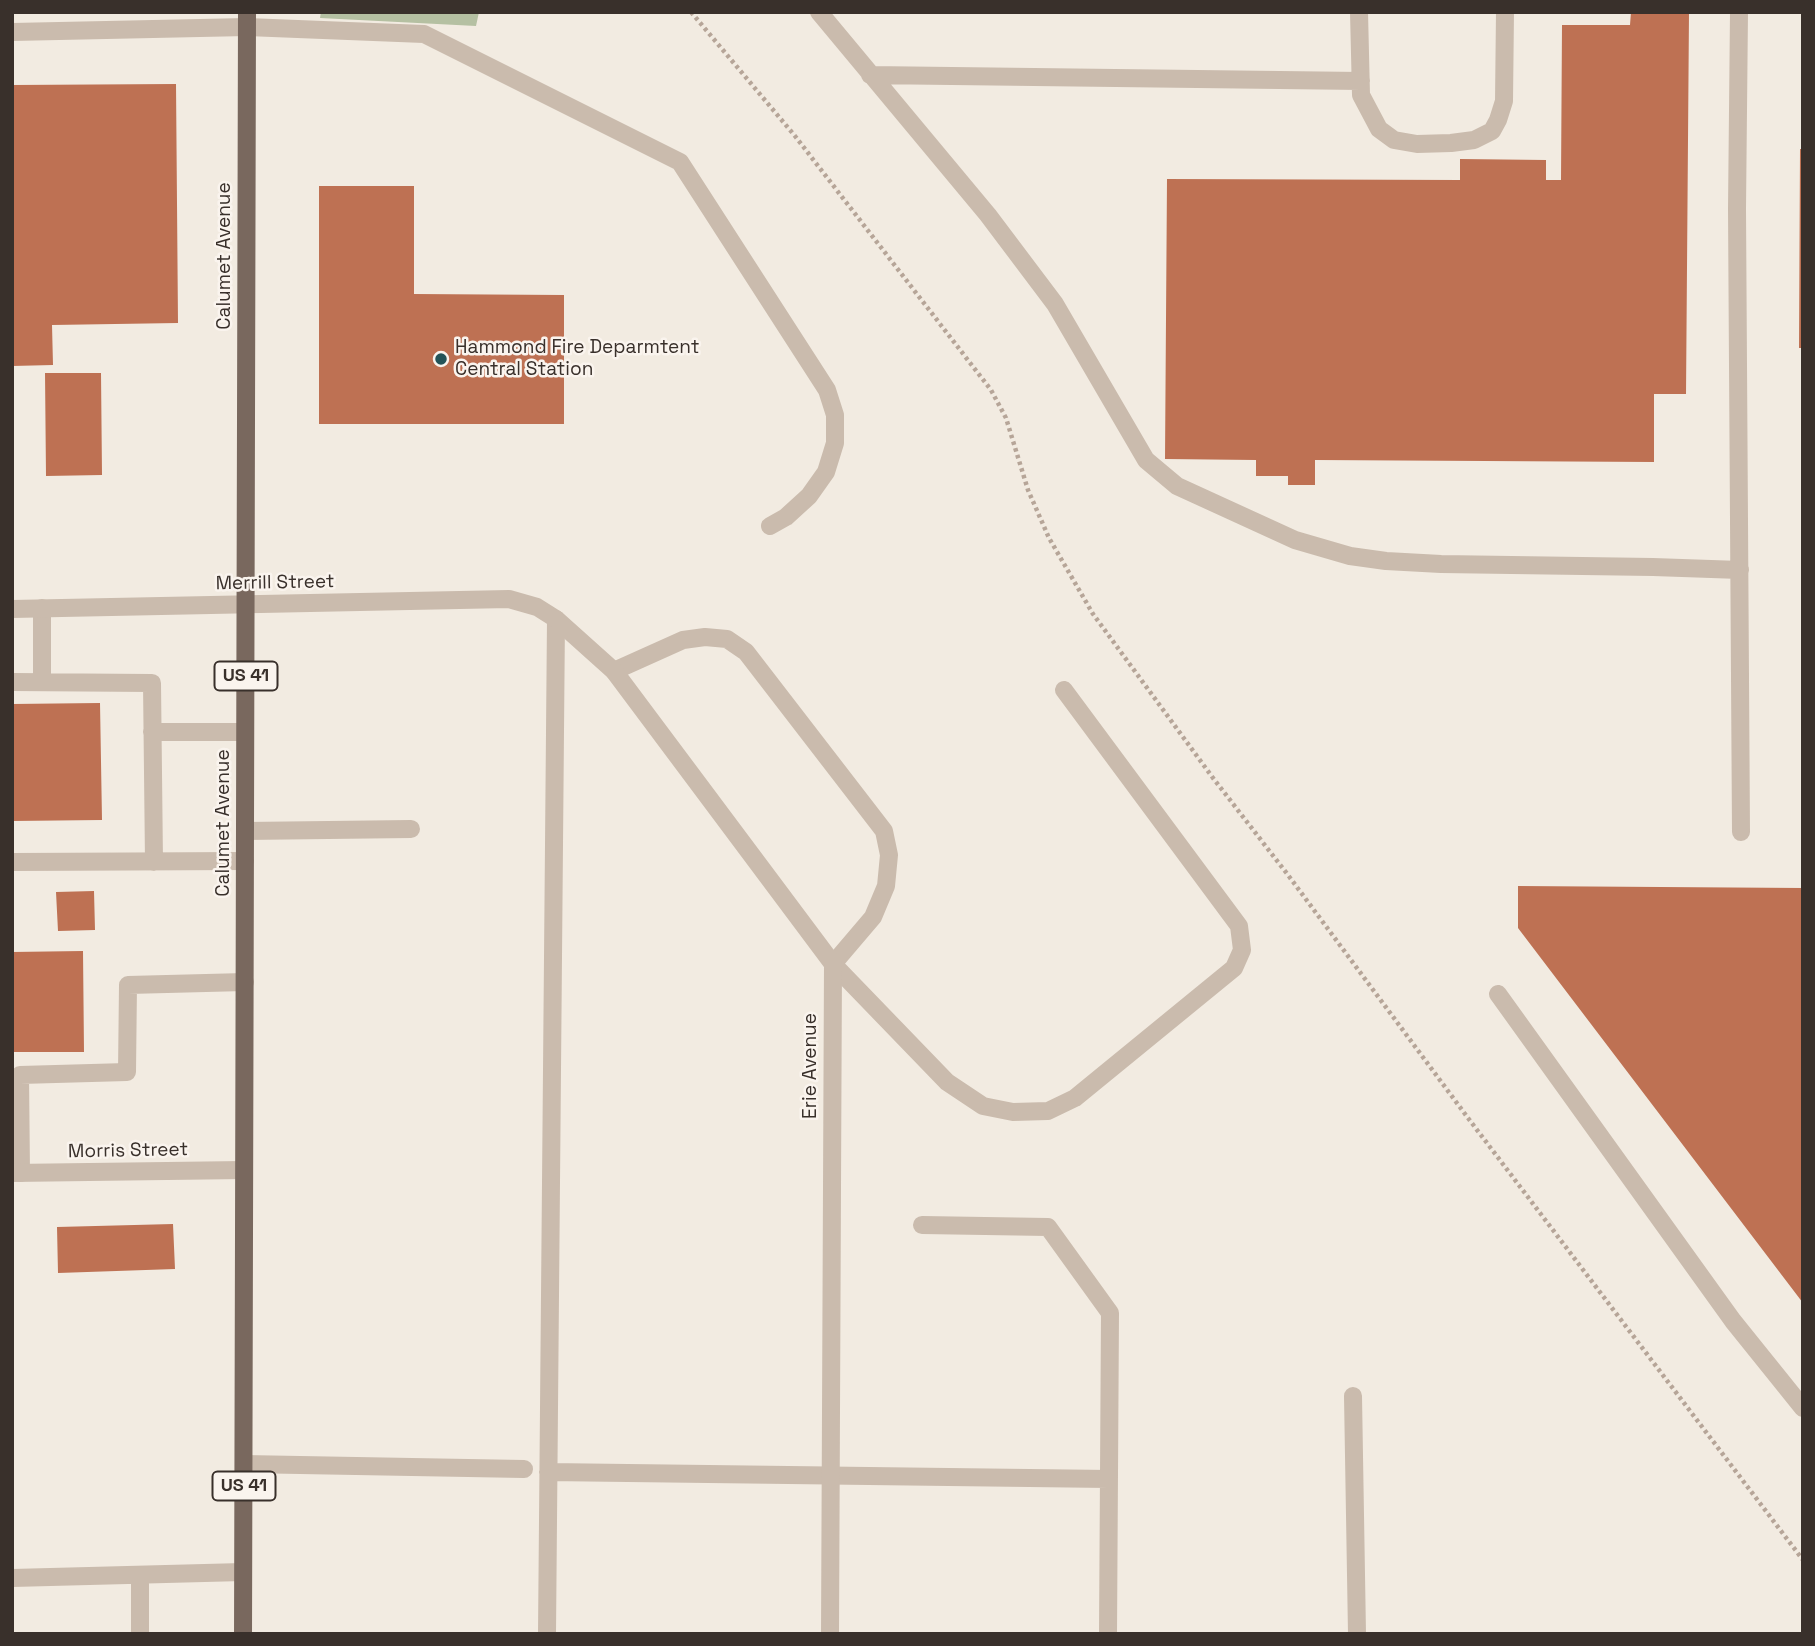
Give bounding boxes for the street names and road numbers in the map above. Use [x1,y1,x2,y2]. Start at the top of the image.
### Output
street label: Calumet Avenue [214,182,236,330]
street label: Merrill Street [215,571,335,595]
road number: US 41 [215,662,278,690]
street label: Calumet Avenue [213,749,235,897]
street label: Erie Avenue [800,1013,822,1119]
street label: Morris Street [68,1139,188,1163]
road number: US 41 [212,1471,276,1500]

